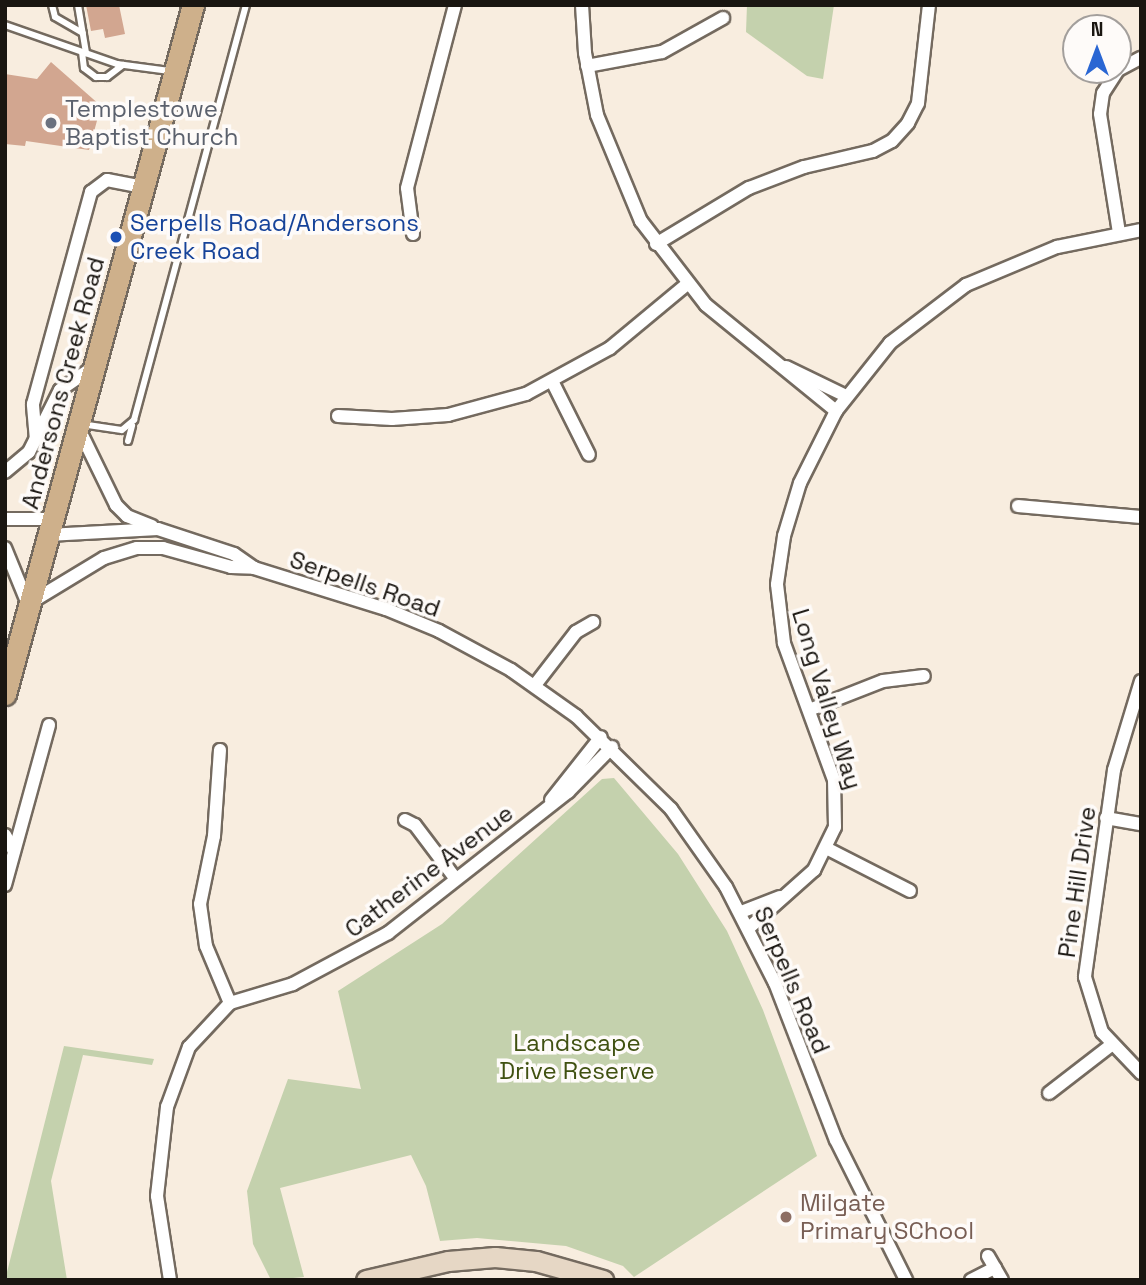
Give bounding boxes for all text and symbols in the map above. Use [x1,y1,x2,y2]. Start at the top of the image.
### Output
north arrow [1062,14,1132,84]
text: N [1091,17,1103,42]
place label: Templestowe Baptist Church [65,95,238,151]
marker: Templestowe Baptist Church [43,115,59,131]
place label: Serpells Road/Andersons Creek Road [130,209,419,265]
marker: Serpells Road/Andersons Creek Road [108,229,124,245]
street label: Andersons Creek Road [15,254,111,512]
street label: Serpells Road [286,545,444,623]
street label: Long Valley Way [786,605,868,793]
street label: Catherine Avenue [339,798,519,944]
street label: Pine Hill Drive [1052,805,1102,959]
street label: Serpells Road [748,902,836,1058]
park label: Landscape Drive Reserve [499,1029,655,1085]
place label: Milgate Primary SChool [800,1189,974,1245]
marker: Milgate Primary SChool [778,1209,794,1225]

